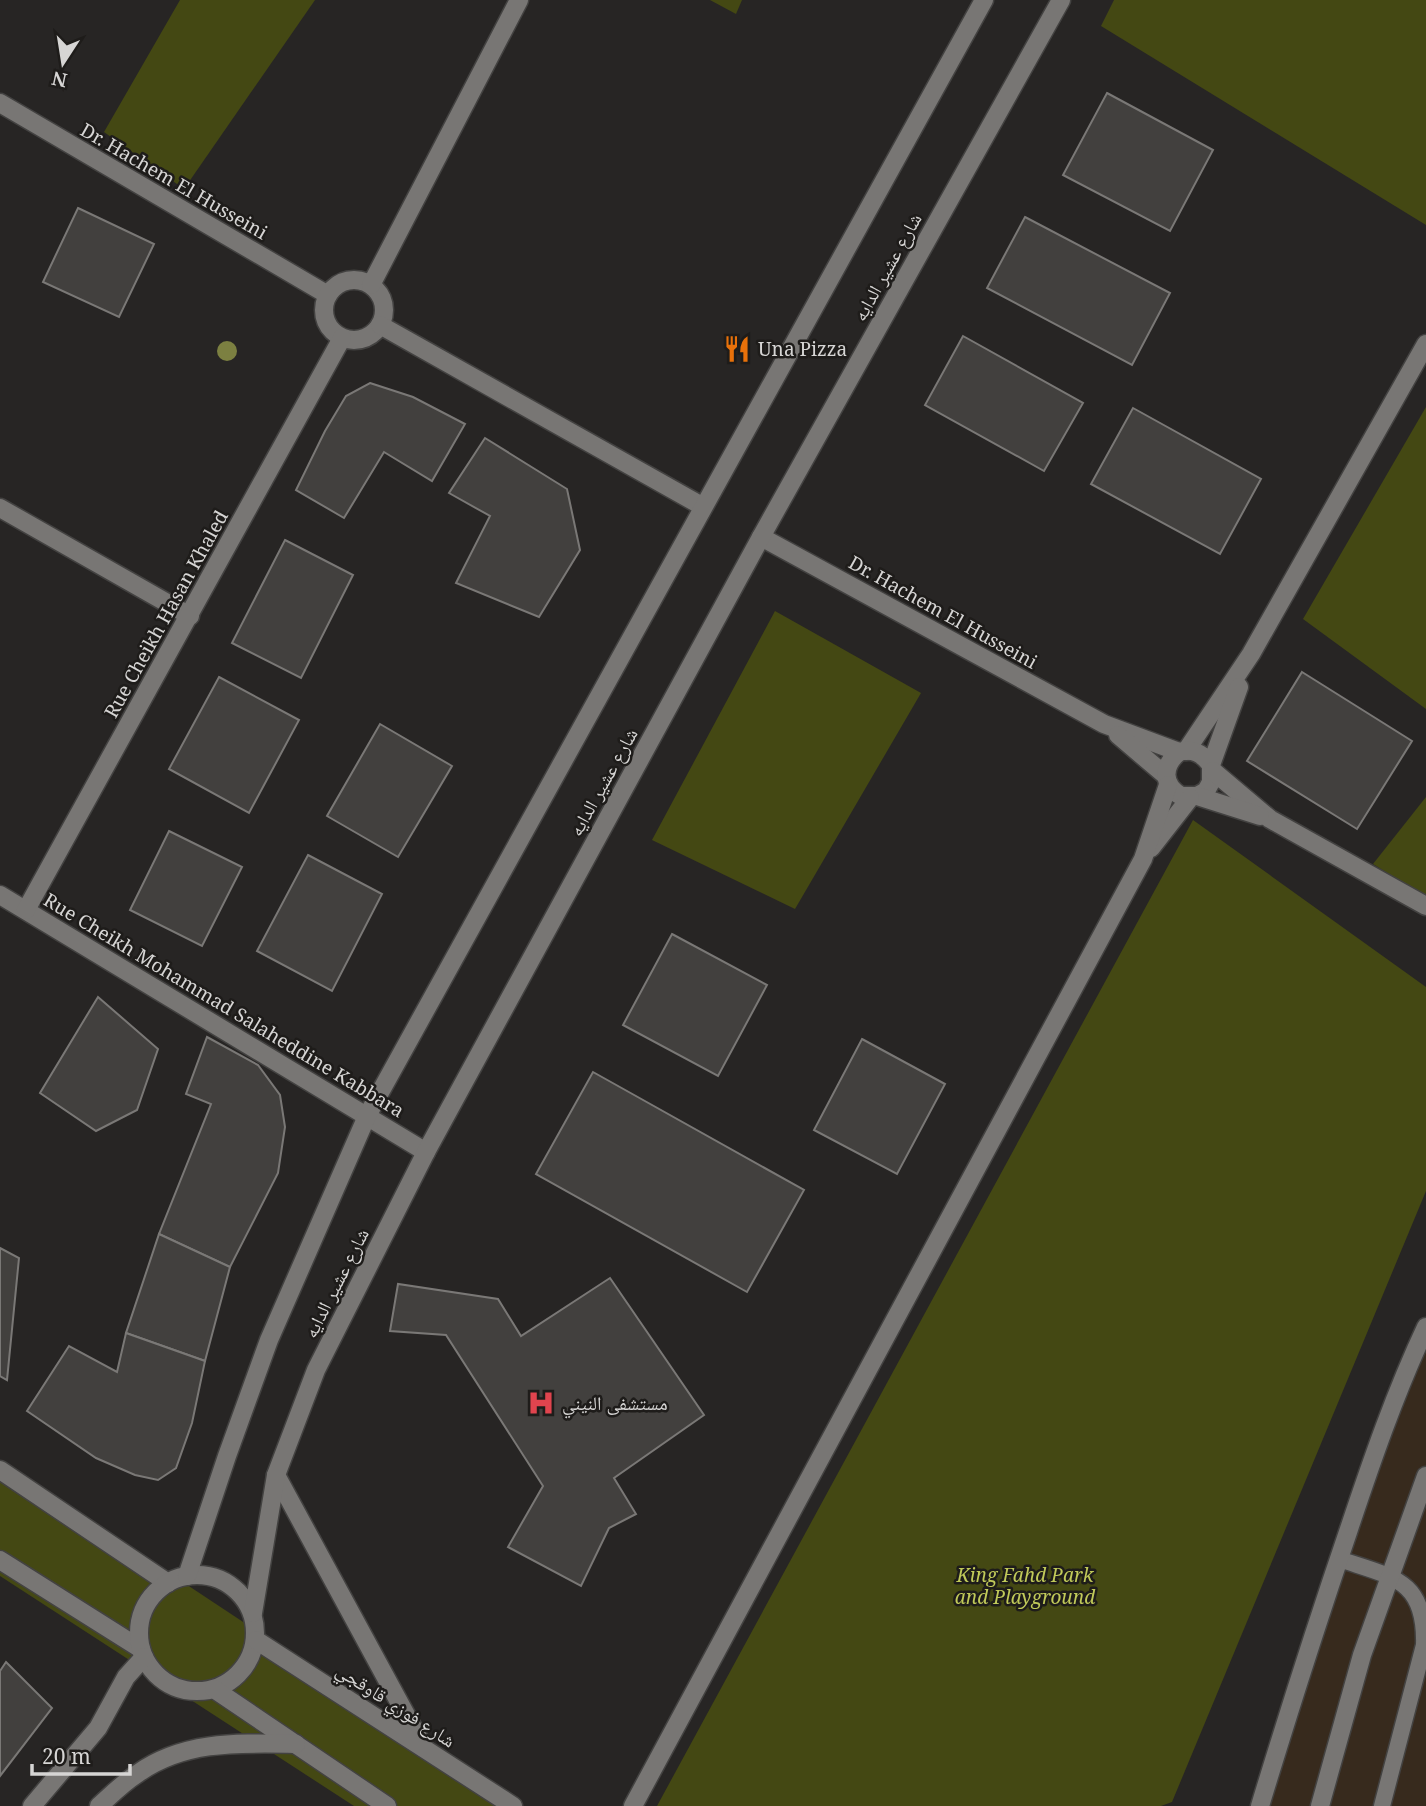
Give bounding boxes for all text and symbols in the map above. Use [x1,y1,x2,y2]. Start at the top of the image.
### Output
north arrow [28,28,98,98]
text: N [49,65,69,94]
street label: Dr. Hachem El Husseini [76,117,272,245]
street label: شارع عشير الدايه [847,208,927,326]
restaurant icon: Una Pizza [722,334,752,364]
place label: Una Pizza [758,336,847,362]
street label: Rue Cheikh Hasan Khaled [98,505,234,723]
street label: Dr. Hachem El Husseini [844,549,1042,675]
street label: شارع عشير الدايه [563,723,643,841]
street label: Rue Cheikh Mohammad Salaheddine Kabbara [39,887,409,1123]
street label: شارع عشير الدايه [297,1224,375,1342]
hospital icon: مستشفى النيني [526,1388,556,1418]
place label: مستشفى النيني [562,1390,668,1419]
park label: King Fahd Park and Playground [955,1562,1096,1610]
street label: شارع فوزي قاوقجي [330,1657,461,1756]
scale bar [32,1732,130,1776]
text: 20 m [42,1742,91,1770]

